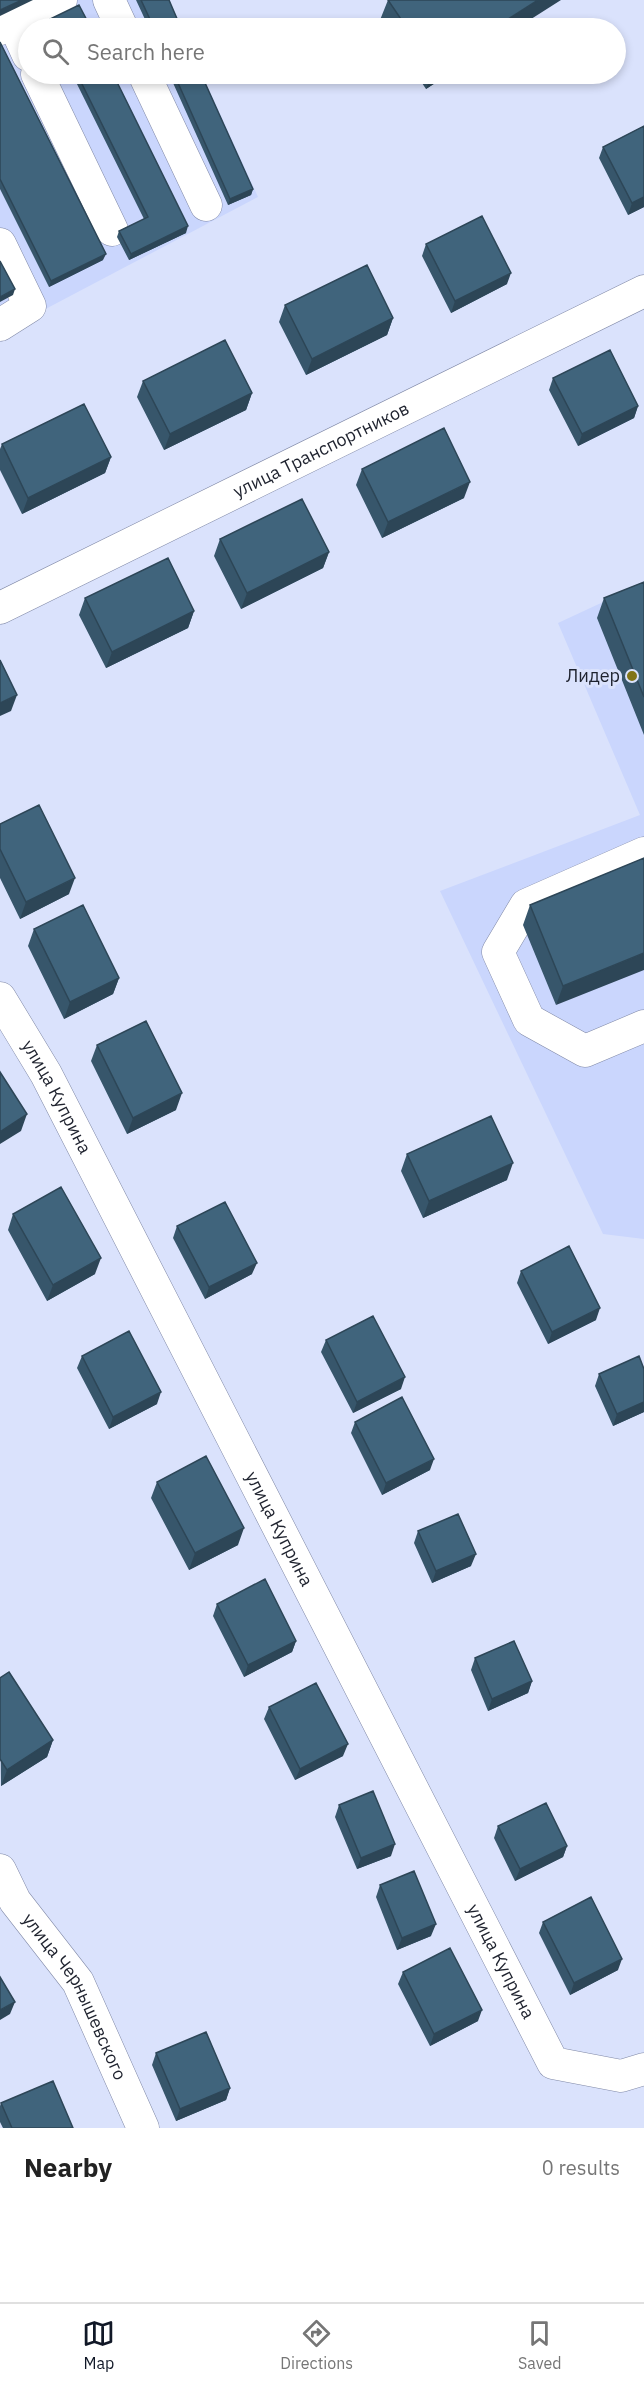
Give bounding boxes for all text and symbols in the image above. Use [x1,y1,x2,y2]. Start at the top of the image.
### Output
search box [18,18,626,84]
icon: search [39,35,72,68]
text: Search here [87,37,205,66]
street label: улица Транспортников [229,396,413,502]
place label: Лидер [566,664,620,687]
marker: Лидер [625,669,639,683]
street label: улица Куприна [17,1035,97,1158]
street label: улица Куприна [241,1467,319,1590]
street label: улица Куприна [462,1900,541,2023]
street label: улица Чернышевского [18,1908,132,2083]
text: Nearby [24,2150,112,2184]
text: 0 results [542,2154,620,2181]
tab: Map [82,2317,115,2373]
tab: Directions [280,2317,353,2373]
tab: Saved [518,2317,562,2373]

